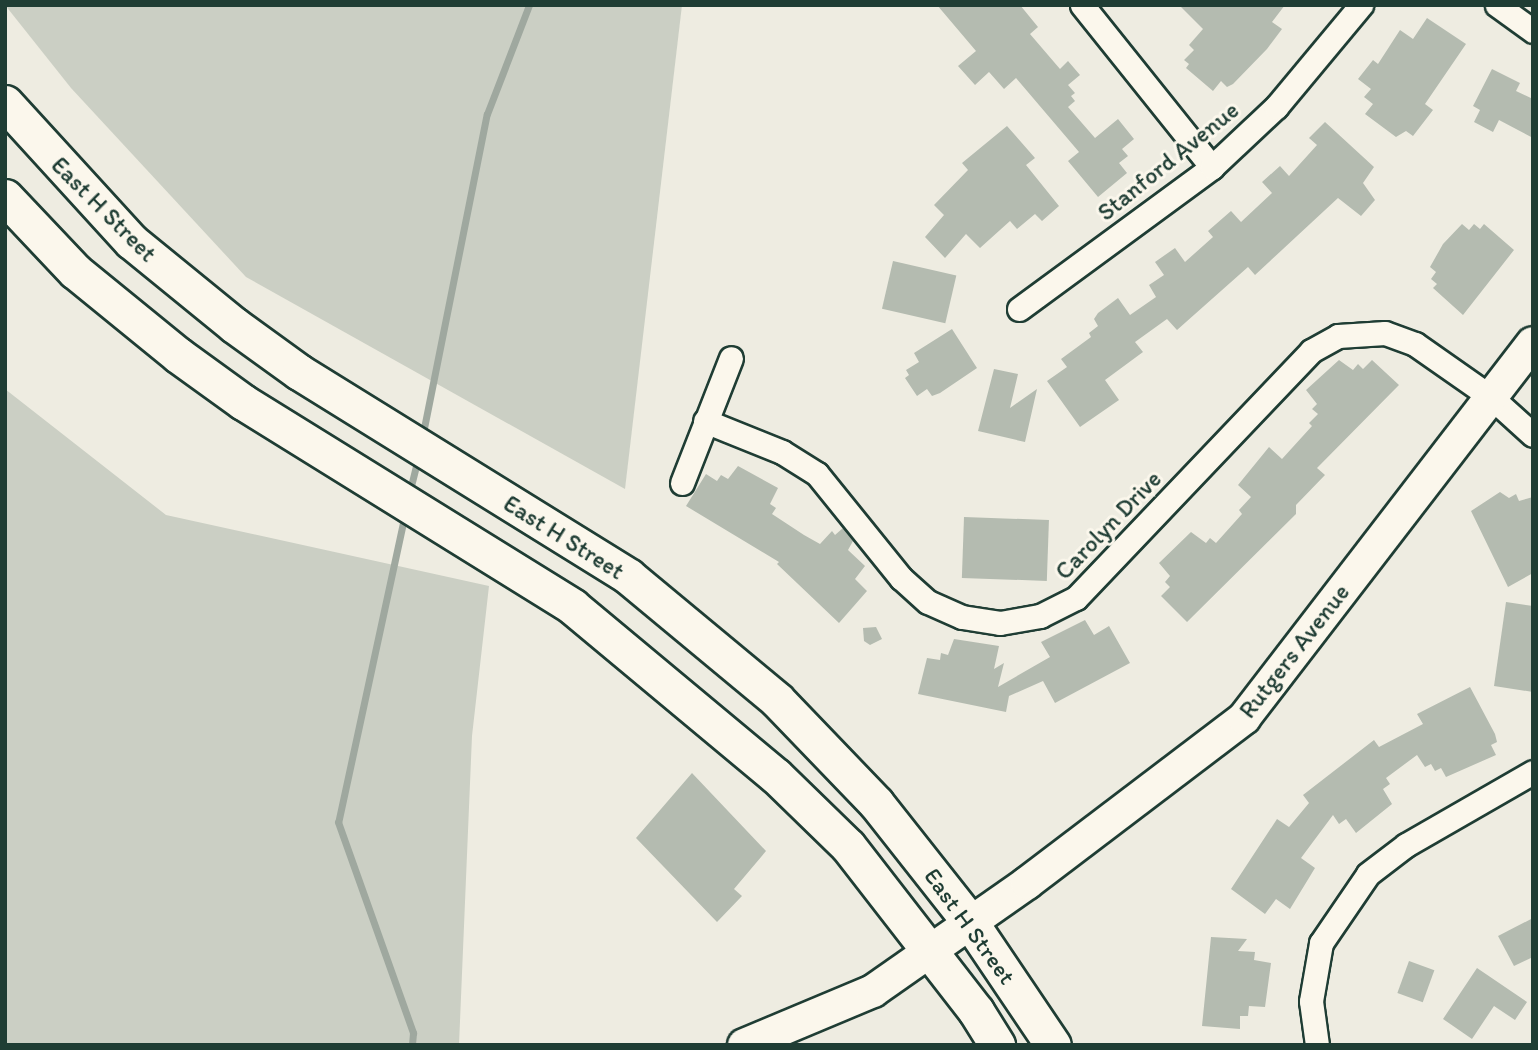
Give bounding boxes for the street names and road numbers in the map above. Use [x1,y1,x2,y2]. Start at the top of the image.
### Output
street label: Stanford Avenue [1092,96,1244,226]
street label: East H Street [46,151,162,267]
street label: Carolyn Drive [1049,464,1167,586]
street label: East H Street [499,489,629,585]
street label: Rutgers Avenue [1233,579,1355,723]
street label: East H Street [918,862,1022,990]

